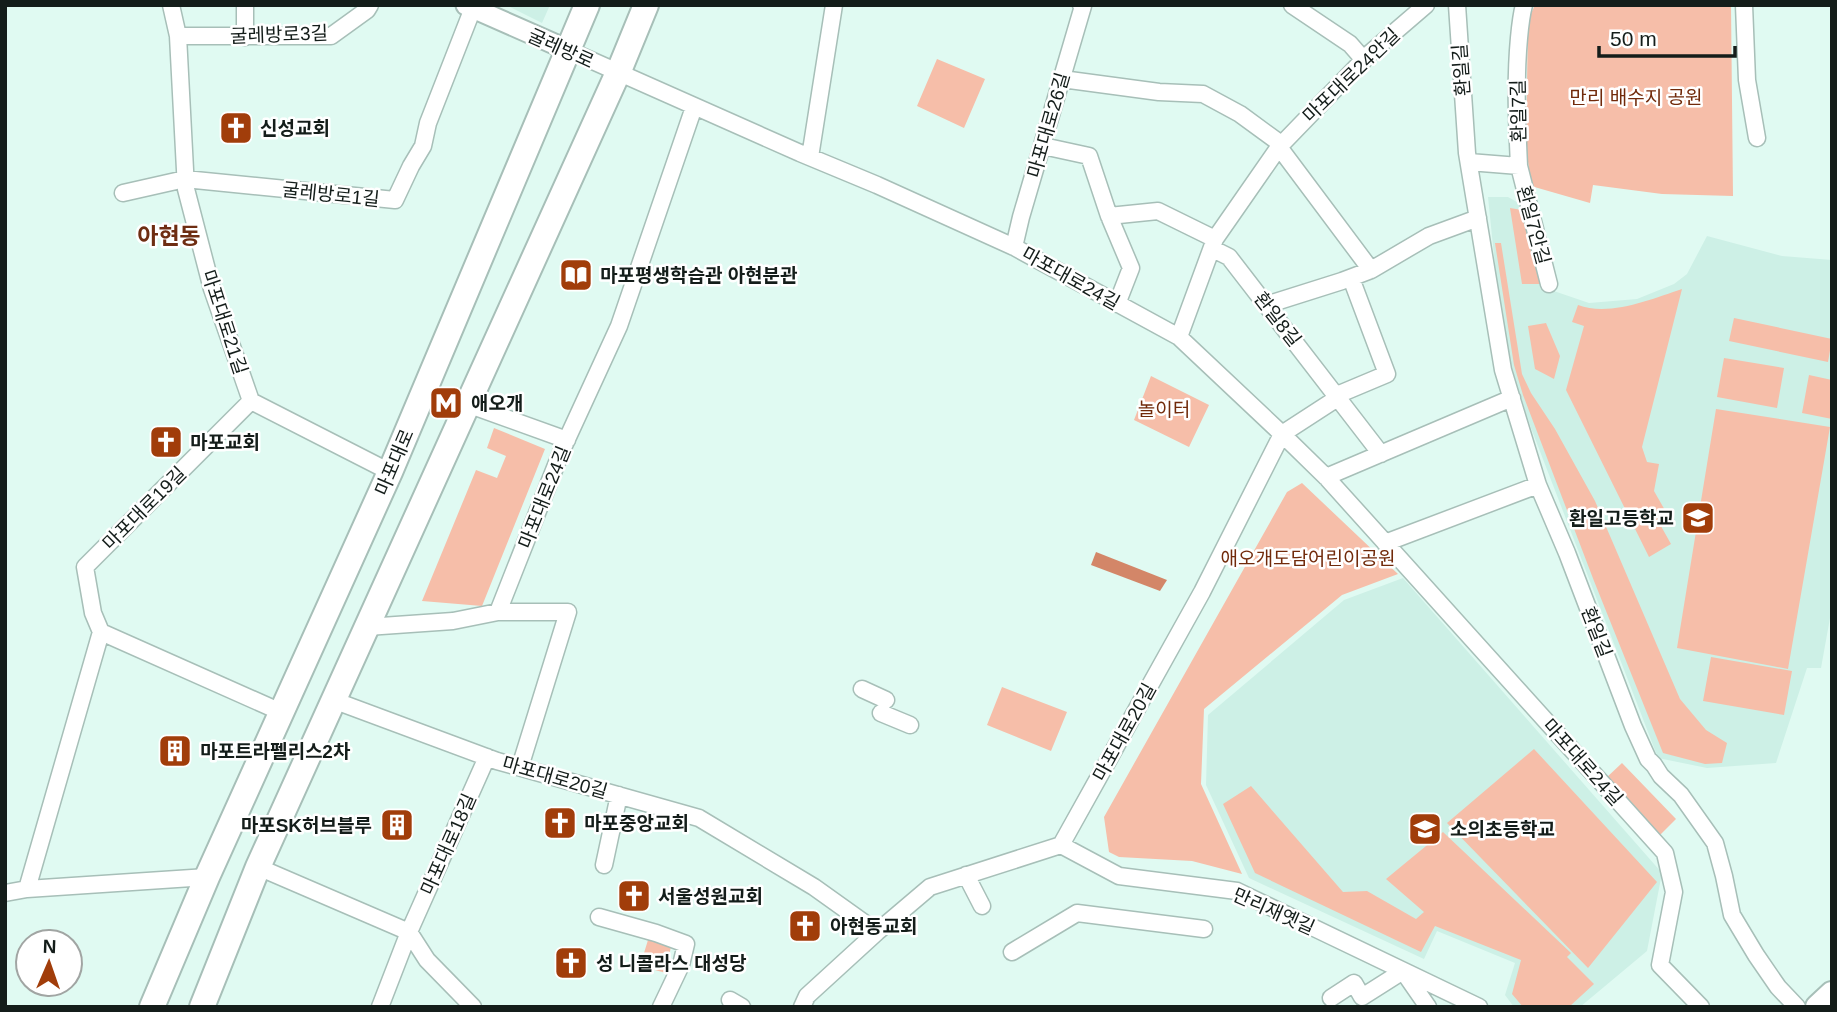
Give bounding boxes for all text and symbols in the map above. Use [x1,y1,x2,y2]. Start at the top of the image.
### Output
scale bar [1599,14,1736,58]
street label: 굴레방로3길 [230,22,328,47]
street label: 마포대로24안길 [1299,24,1404,127]
street label: 굴레방로 [525,25,597,72]
text: 50 m [1610,27,1657,50]
street label: 환일길 [1449,43,1474,97]
street label: 마포대로26길 [1023,70,1074,180]
street label: 환일7길 [1507,79,1530,143]
park label: 만리 배수지 공원 [1570,87,1702,108]
church icon: 신성교회 [217,109,255,147]
place label: 신성교회 [260,118,330,139]
street label: 굴레방로1길 [281,179,381,210]
street label: 환일7안길 [1513,184,1554,267]
district label: 아현동 [137,223,201,249]
street label: 마포대로24길 [1018,243,1123,314]
library icon: 마포평생학습관 아현분관 [557,256,595,294]
place label: 마포평생학습관 아현분관 [600,265,798,286]
street label: 마포대로21길 [198,267,251,377]
street label: 환일8길 [1250,288,1305,351]
metro station icon: 애오개 [427,384,465,422]
place label: 애오개 [471,393,523,414]
park label: 놀이터 [1138,399,1190,420]
church icon: 마포교회 [147,423,185,461]
street label: 마포대로 [371,426,418,498]
place label: 마포교회 [190,432,260,453]
street label: 마포대로24길 [514,443,575,551]
street label: 마포대로19길 [99,463,190,554]
school or university icon: 환일고등학교 [1679,499,1717,537]
place label: 환일고등학교 [1569,508,1674,529]
park label: 애오개도담어린이공원 [1221,548,1395,569]
street label: 환일길 [1577,604,1616,660]
street label: 마포대로20길 [1089,680,1160,785]
street label: 마포대로24길 [1539,715,1627,810]
building icon: 마포트라펠리스2차 [156,732,194,770]
place label: 마포트라펠리스2차 [200,741,351,762]
street label: 마포대로20길 [500,752,610,803]
street label: 마포대로18길 [417,790,480,898]
church icon: 마포중앙교회 [541,804,579,842]
building icon: 마포SK허브블루 [378,806,416,844]
school or university icon: 소의초등학교 [1406,810,1444,848]
place label: 마포중앙교회 [584,813,689,834]
place label: 마포SK허브블루 [241,815,372,836]
place label: 소의초등학교 [1450,819,1555,840]
church icon: 서울성원교회 [615,877,653,915]
street label: 만리재옛길 [1230,884,1318,939]
place label: 서울성원교회 [658,886,763,907]
church icon: 아현동교회 [786,907,824,945]
place label: 아현동교회 [830,916,917,937]
north arrow [14,928,84,998]
text: N [42,936,57,957]
church icon: 성 니콜라스 대성당 [552,944,590,982]
place label: 성 니콜라스 대성당 [596,953,747,974]

